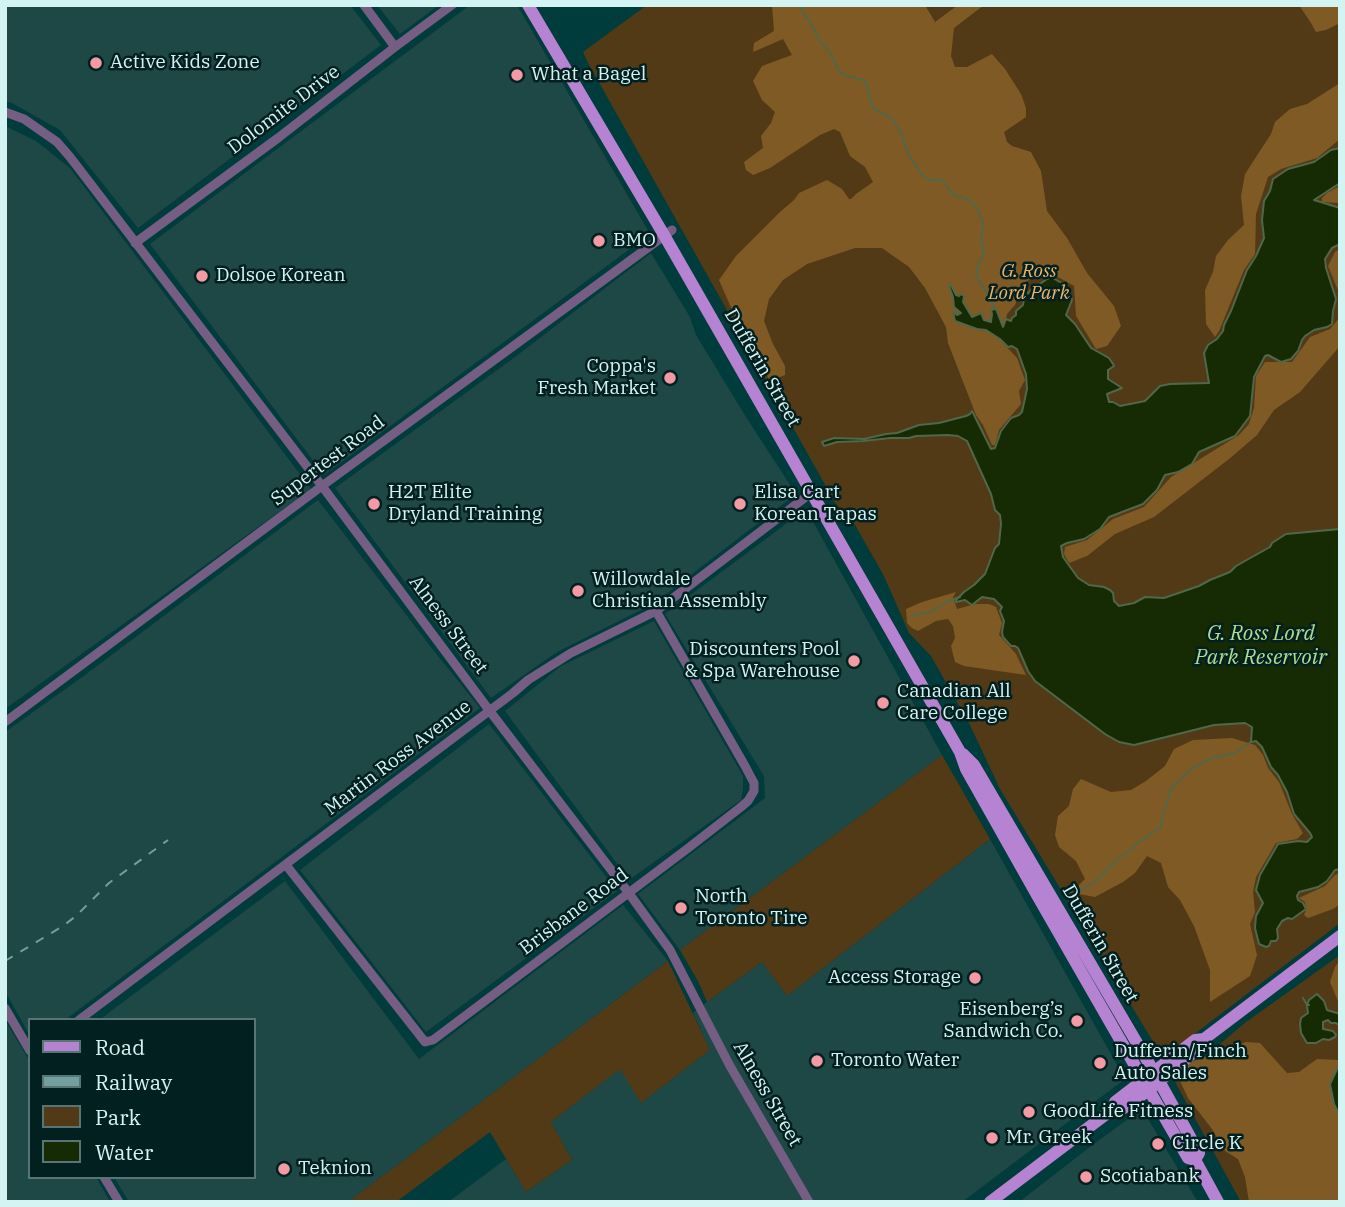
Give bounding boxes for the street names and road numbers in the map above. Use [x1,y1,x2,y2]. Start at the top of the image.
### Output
street label: Dolomite Drive [224,61,344,159]
street label: Dufferin Street [719,305,805,431]
street label: Supertest Road [267,411,389,511]
street label: Alness Street [404,571,492,679]
street label: Martin Ross Avenue [320,695,476,821]
street label: Brisbane Road [515,864,633,960]
street label: Dufferin Street [1057,881,1143,1007]
street label: Alness Street [728,1038,806,1150]

